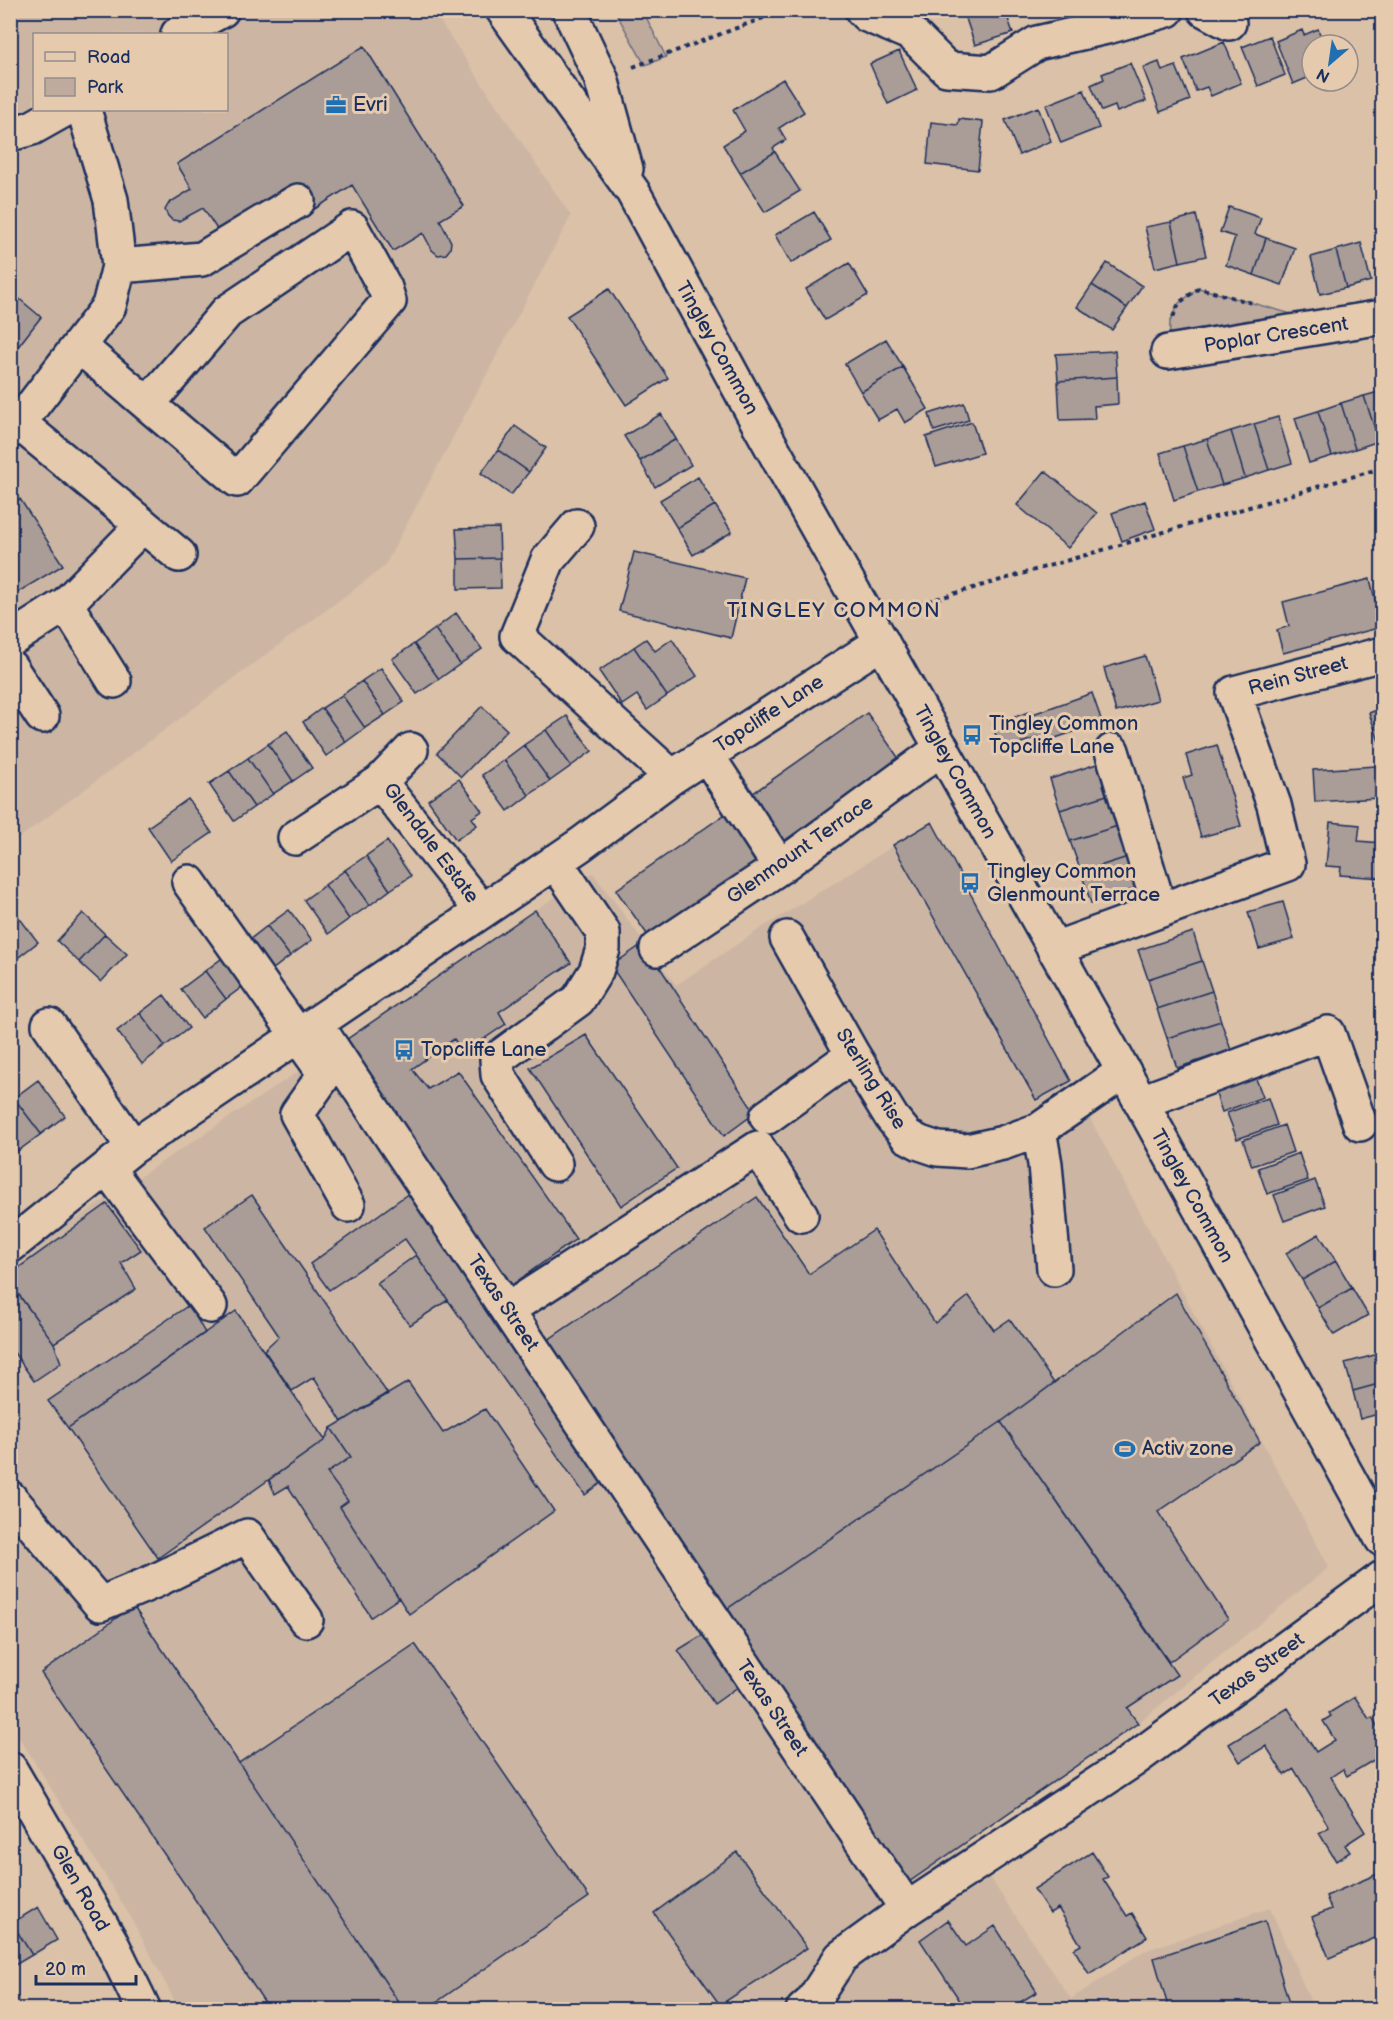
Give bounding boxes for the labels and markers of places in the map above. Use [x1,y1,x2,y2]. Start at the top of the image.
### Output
office icon: Evri [324,93,348,117]
place label: Evri [353,93,388,117]
place label: Tingley Common Topcliffe Lane [989,712,1138,759]
bus stop icon: Tingley Common Topcliffe Lane [960,723,984,747]
place label: Tingley Common Glenmount Terrace [987,860,1160,907]
bus stop icon: Tingley Common Glenmount Terrace [958,871,982,895]
bus stop icon: Topcliffe Lane [392,1038,416,1062]
place label: Topcliffe Lane [421,1038,547,1062]
sports icon: Activ zone [1113,1437,1137,1461]
place label: Activ zone [1142,1437,1234,1461]

